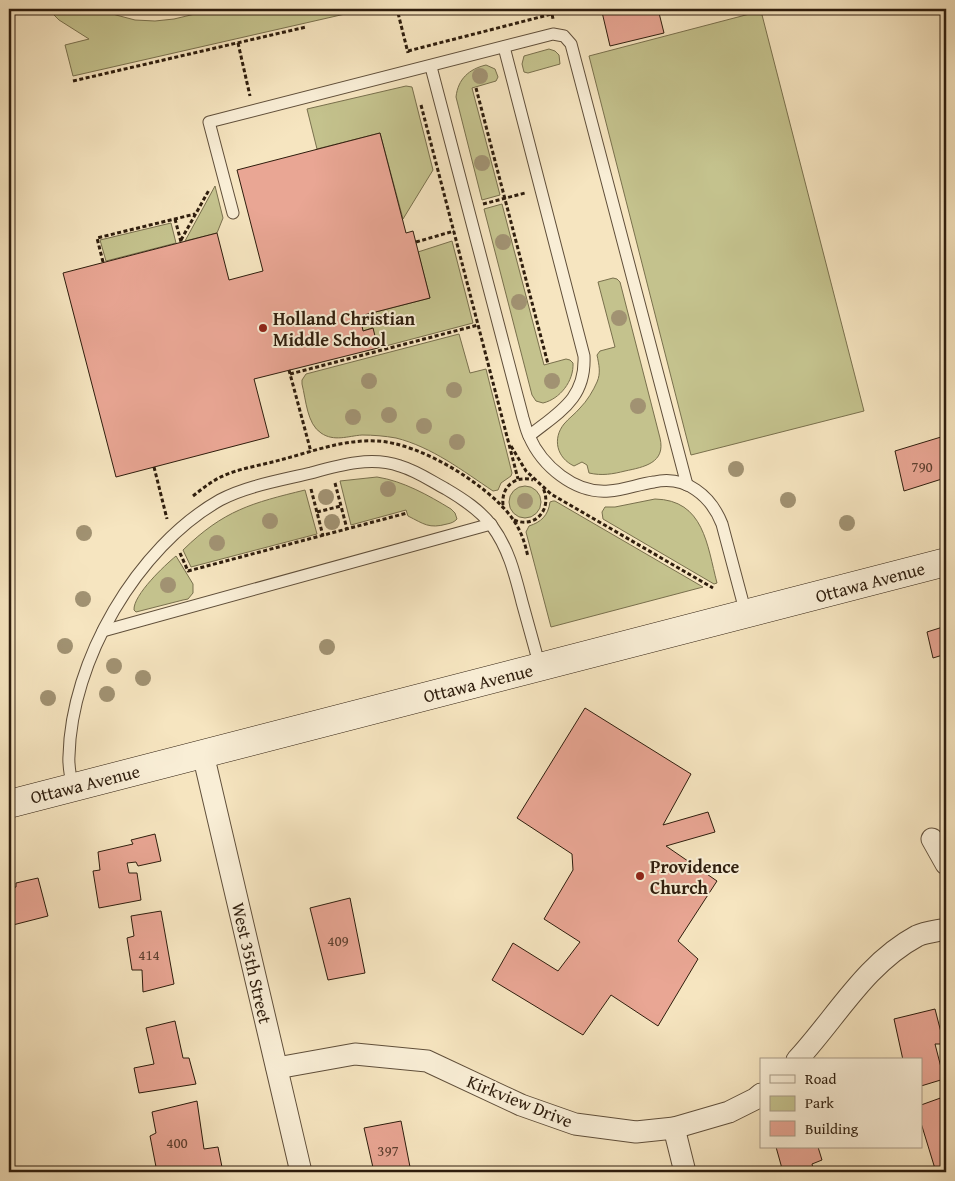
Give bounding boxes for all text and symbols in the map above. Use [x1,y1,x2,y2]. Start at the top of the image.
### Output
place label: Holland Christian Middle School [273,305,415,353]
marker: Holland Christian Middle School [257,322,269,334]
house number: 790 [911,456,933,477]
street label: Ottawa Avenue [812,554,928,610]
street label: Ottawa Avenue [420,656,536,710]
street label: Ottawa Avenue [27,757,143,811]
place label: Providence Church [650,853,740,901]
marker: Providence Church [634,870,646,882]
street label: West 35th Street [225,900,279,1027]
house number: 409 [327,930,349,951]
house number: 414 [138,944,160,965]
legend [760,1058,922,1148]
street label: Kirkview Drive [463,1068,577,1134]
text: Road [805,1068,836,1089]
text: Park [805,1092,834,1113]
text: Building [805,1118,859,1139]
house number: 400 [166,1132,188,1153]
house number: 397 [377,1140,399,1161]

